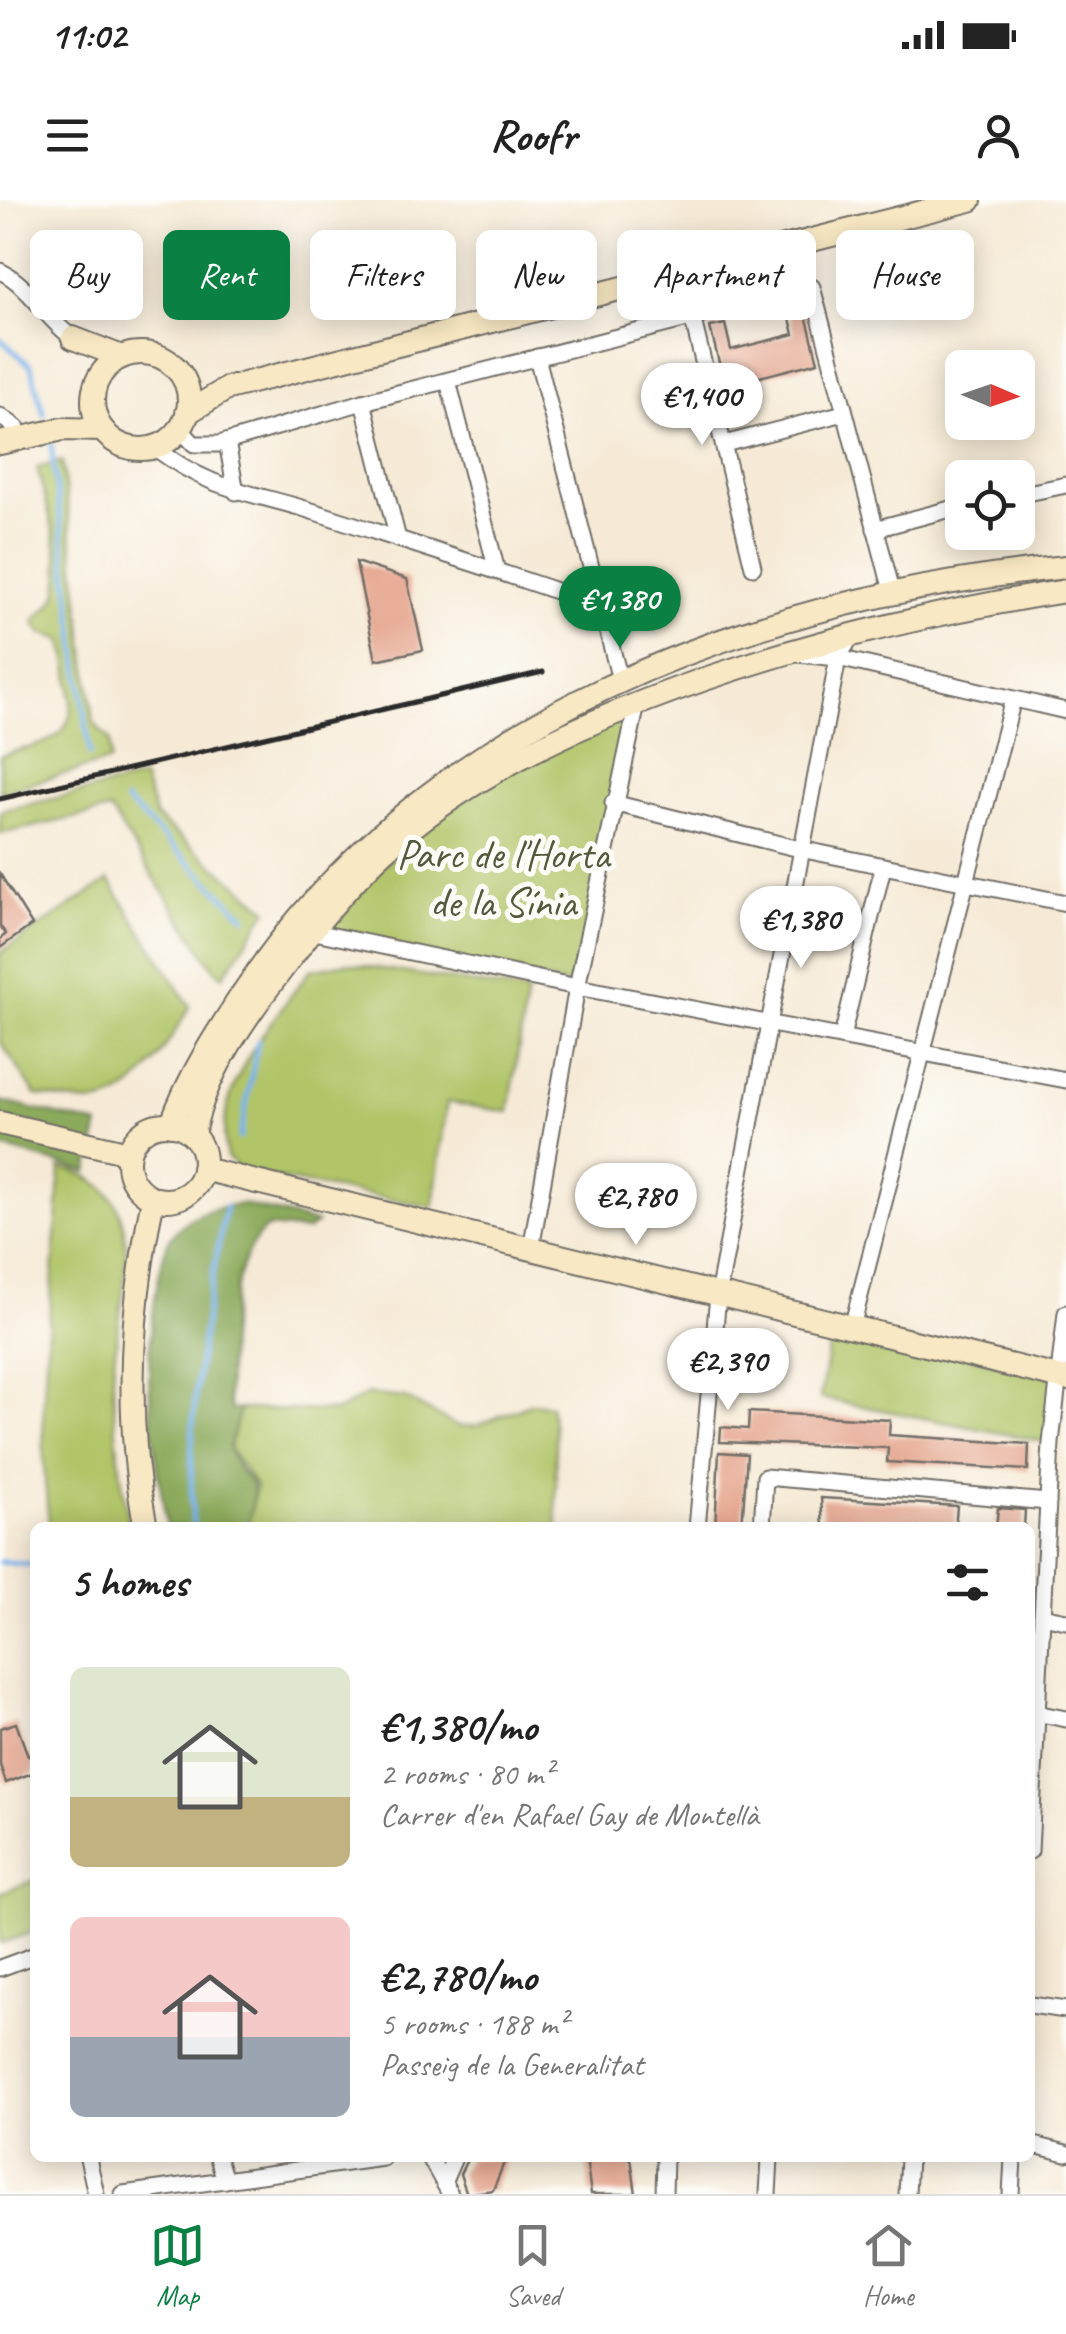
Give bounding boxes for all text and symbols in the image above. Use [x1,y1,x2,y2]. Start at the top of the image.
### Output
text: 11:02 [50,12,126,59]
text: Roofr [490,107,576,164]
icon: menu [40,108,95,163]
icon: person [971,108,1026,163]
chip: Buy [30,230,143,320]
chip: Rent [163,230,290,320]
chip: Filters [310,230,456,320]
chip: New [476,230,597,320]
chip: Apartment [617,230,816,320]
chip: House [836,230,974,320]
north arrow [945,350,1035,440]
map controls [945,350,1035,550]
pin: €1,400 [621,363,783,448]
text: €1,400 [663,375,741,416]
button: locate [945,460,1035,550]
pin: €1,380 [539,566,701,651]
text: €1,380 [581,578,659,619]
park label: Parc de l'Horta de la Sínia [397,828,613,929]
pin: €1,380 [720,886,882,971]
text: €1,380 [762,898,840,939]
pin: €2,780 [555,1163,717,1248]
text: €2,780 [597,1175,675,1216]
pin: €2,390 [647,1328,809,1413]
text: €2,390 [689,1340,767,1381]
icon: filters [940,1555,995,1610]
text: 5 homes [70,1556,188,1609]
text: €1,380/mo [380,1700,537,1753]
icon: home [150,1707,270,1827]
text: 2 rooms · 80 m² [380,1753,553,1794]
text: Carrer d'en Rafael Gay de Montellà [380,1794,759,1835]
text: €2,780/mo [380,1950,536,2003]
icon: home [150,1957,270,2077]
text: 5 rooms · 188 m² [380,2003,567,2044]
text: Passeig de la Generalitat [380,2044,643,2085]
tab: Map [150,2218,205,2313]
tab: Saved [505,2218,560,2313]
tab: Home [861,2218,916,2313]

